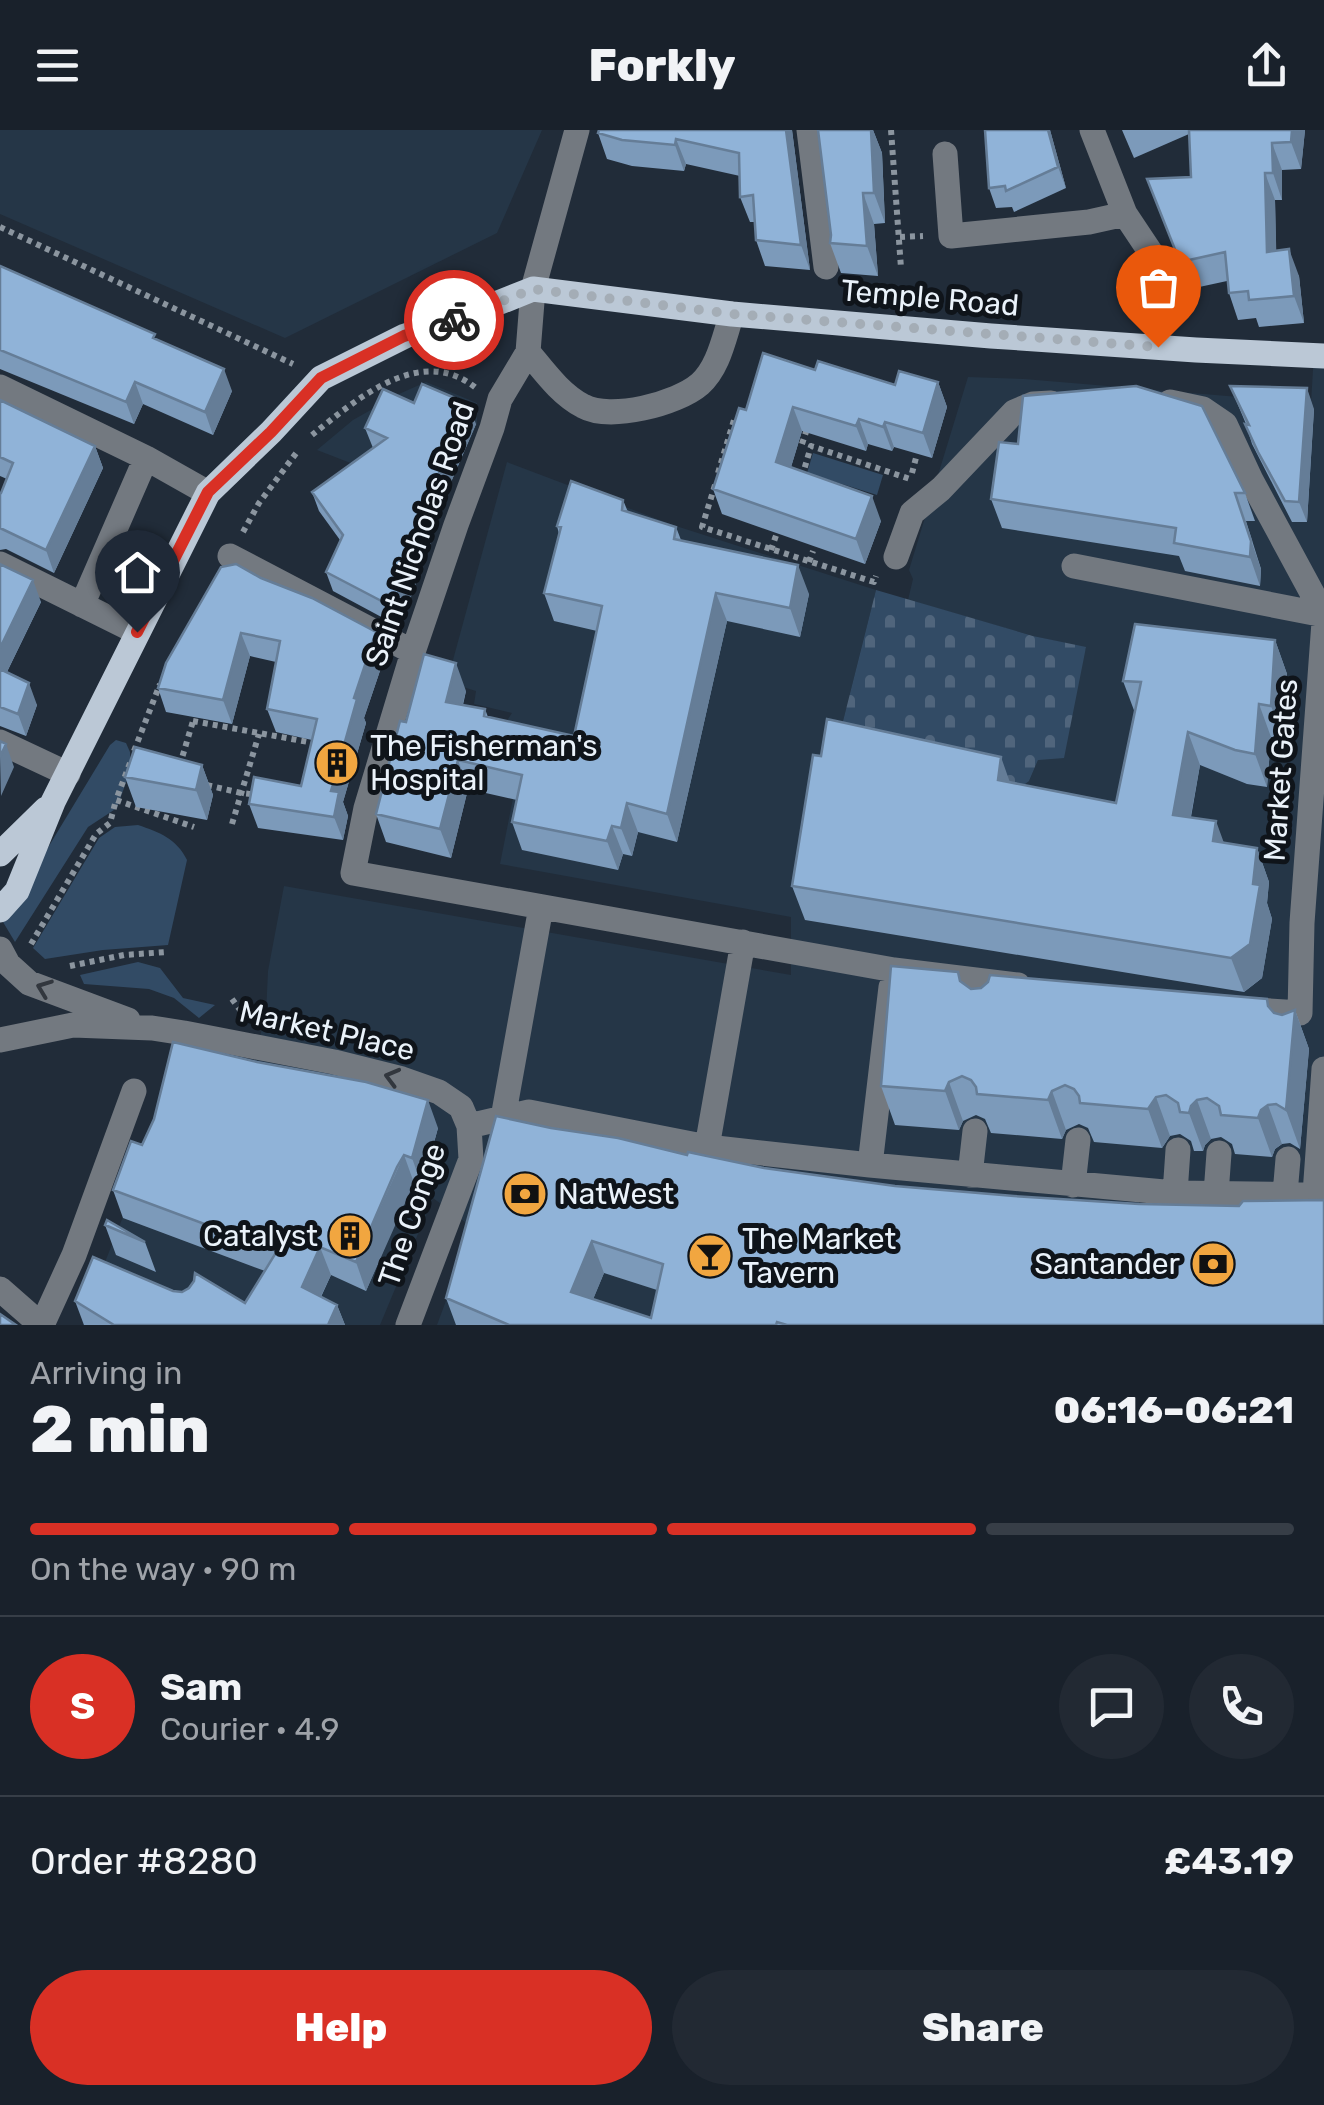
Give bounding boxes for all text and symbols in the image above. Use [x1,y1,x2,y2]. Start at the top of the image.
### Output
icon: menu [30,38,85,93]
icon: share [1239,38,1294,93]
text: Forkly [588,39,736,92]
pin [1116,245,1201,348]
icon: bag [1131,260,1186,315]
courier [404,270,504,370]
street label: Temple Road [840,272,1020,324]
icon: bike [427,293,482,348]
street label: Saint Nicholas Road [358,397,482,671]
pin [95,530,180,633]
icon: home [110,545,165,600]
street label: Market Gates [1257,677,1305,863]
place label: The Fisherman's Hospital [370,728,597,798]
building icon: The Fisherman's Hospital [314,740,360,786]
one-way arrow [37,980,54,1000]
street label: Market Place [236,993,418,1069]
one-way arrow [384,1067,401,1088]
street label: The Conge [371,1139,453,1291]
bank icon: NatWest [502,1171,548,1217]
place label: NatWest [558,1176,674,1212]
building icon: Catalyst [327,1213,373,1259]
place label: Catalyst [203,1218,318,1254]
place label: The Market Tavern [742,1221,896,1291]
bar icon: The Market Tavern [687,1233,733,1279]
bank icon: Santander [1190,1241,1236,1287]
place label: Santander [1034,1246,1181,1282]
text: Arriving in [30,1354,182,1392]
text: 06:16–06:21 [1054,1387,1294,1433]
text: 2 min [30,1391,210,1468]
text: On the way · 90 m [30,1550,296,1588]
button: chat [1059,1654,1164,1759]
button: phone [1189,1654,1294,1759]
text: Sam [160,1664,242,1710]
text: S [70,1683,95,1729]
text: Courier · 4.9 [160,1710,339,1748]
text: Order #8280 [30,1838,258,1884]
text: £43.19 [1164,1838,1294,1884]
button: Help [30,1970,652,2085]
button: Share [672,1970,1294,2085]

